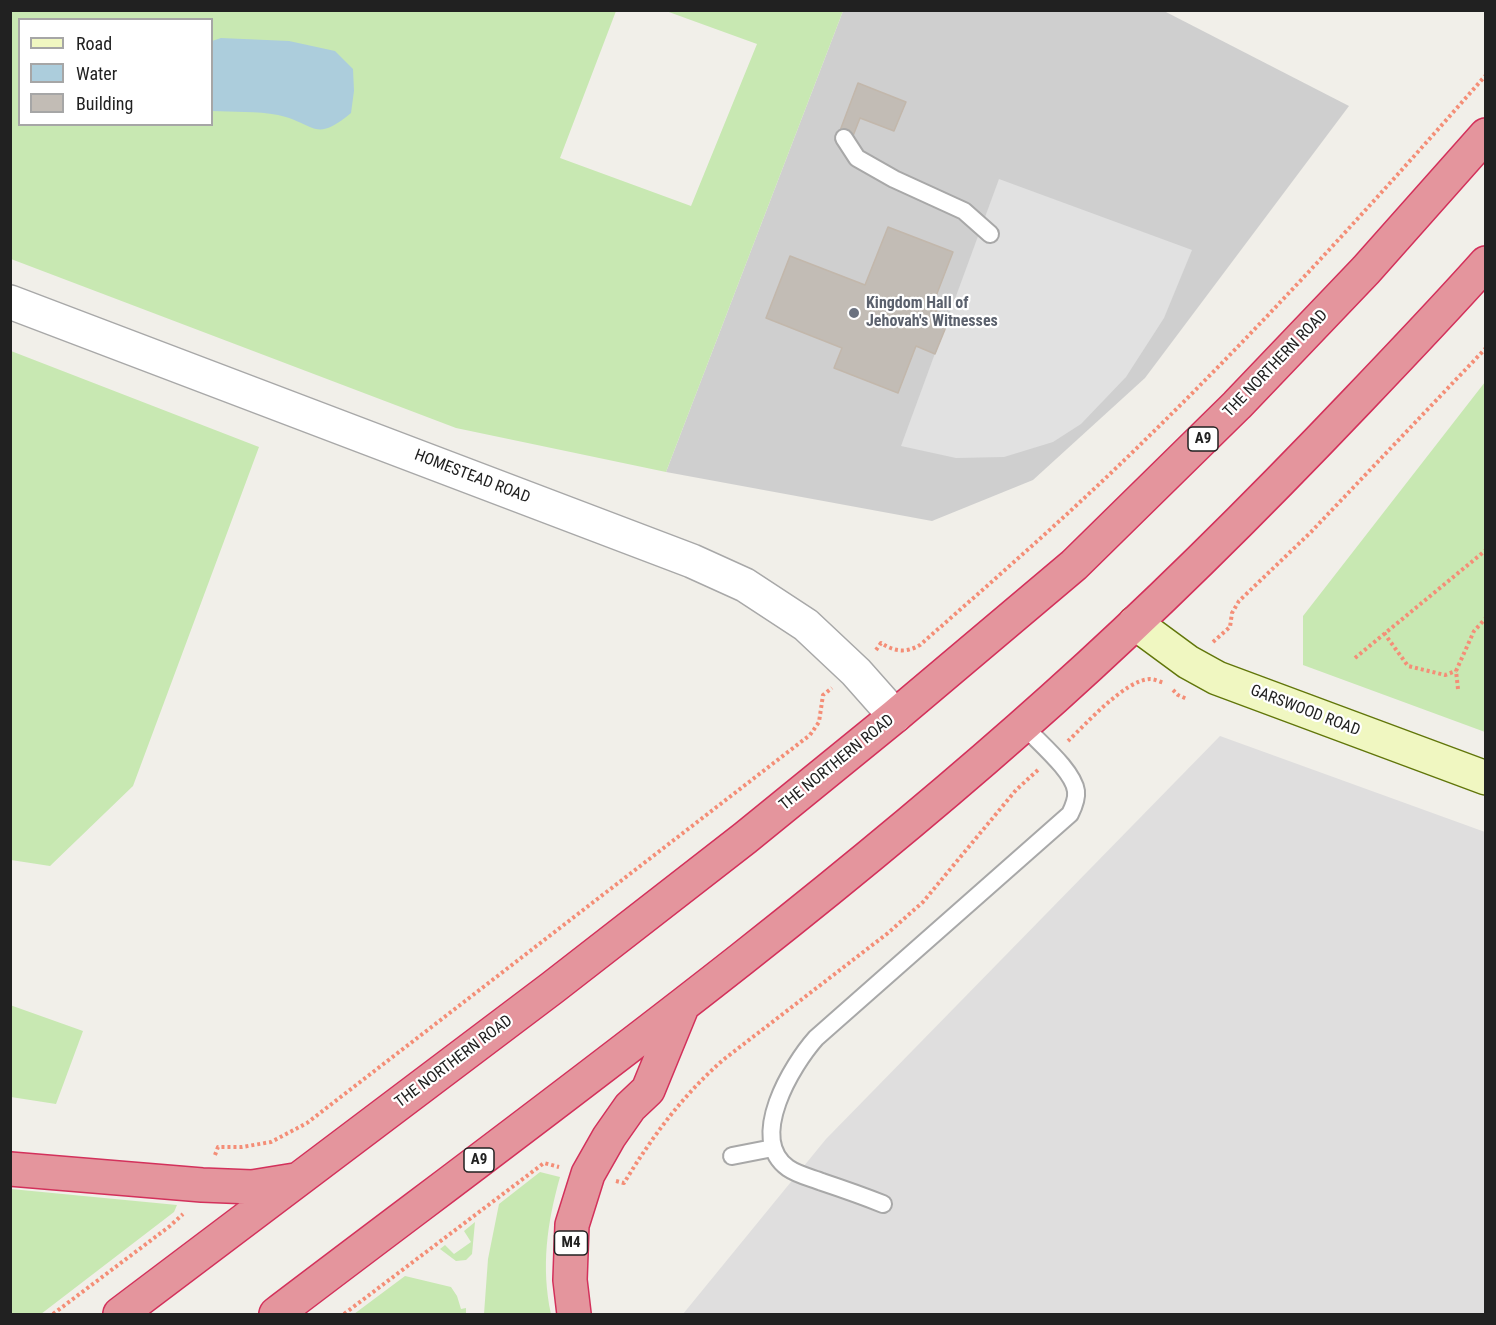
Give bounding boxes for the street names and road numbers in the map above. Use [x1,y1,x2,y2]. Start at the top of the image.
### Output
street label: THE NORTHERN ROAD [1220,306,1332,422]
road number: A9 [1188,427,1218,451]
street label: HOMESTEAD ROAD [411,446,533,508]
street label: GARSWOOD ROAD [1247,681,1363,741]
street label: THE NORTHERN ROAD [776,711,898,815]
street label: THE NORTHERN ROAD [392,1012,516,1112]
road number: A9 [464,1148,494,1172]
road number: M4 [554,1231,588,1255]

